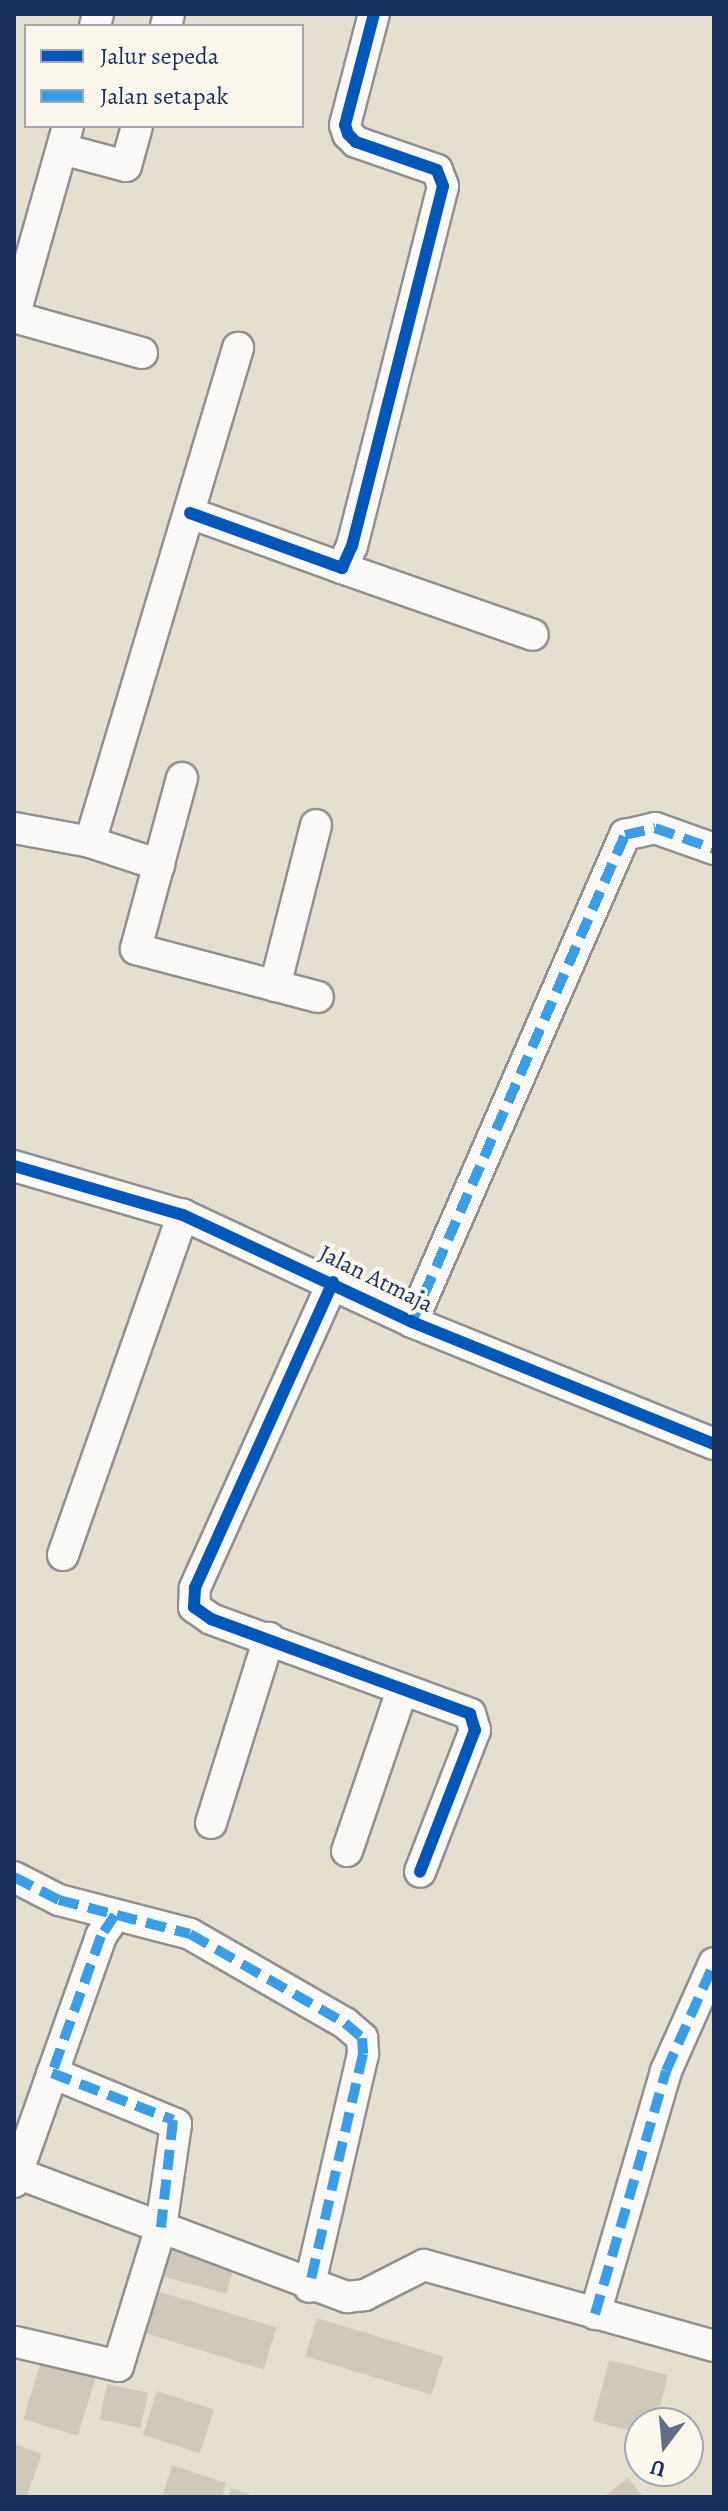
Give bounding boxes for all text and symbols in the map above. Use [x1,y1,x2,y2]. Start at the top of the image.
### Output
legend [24,24,304,128]
text: Jalur sepeda [100,40,219,72]
text: Jalan setapak [100,80,229,112]
street label: Jalan Atmaja [314,1239,438,1319]
north arrow [624,2407,704,2487]
text: U [647,2452,669,2485]

